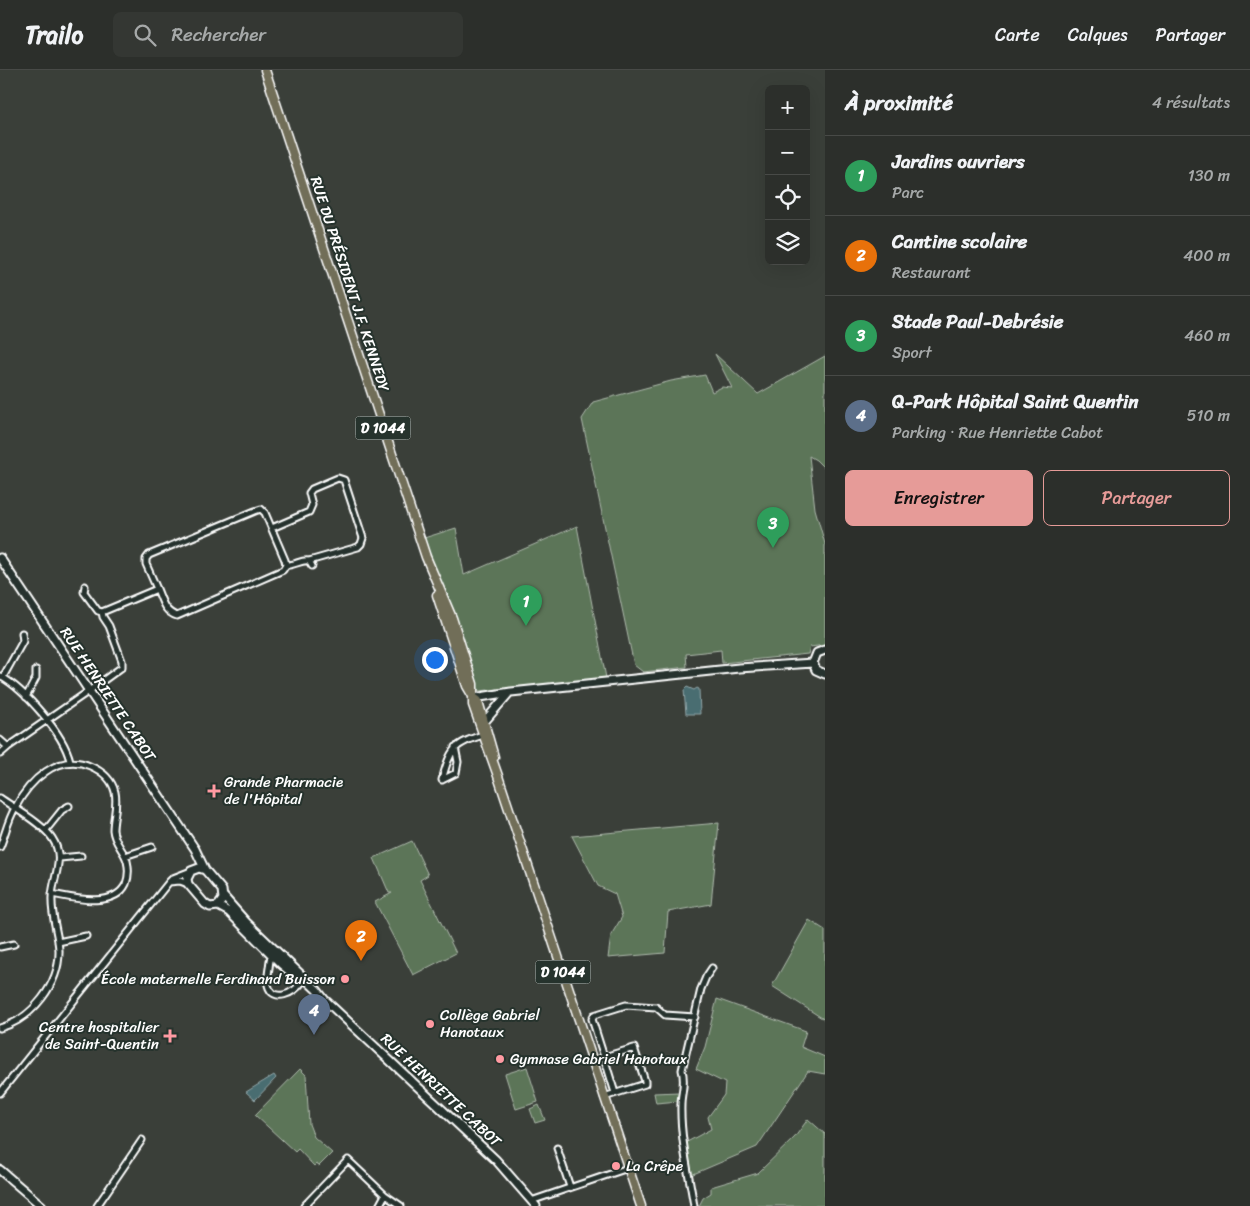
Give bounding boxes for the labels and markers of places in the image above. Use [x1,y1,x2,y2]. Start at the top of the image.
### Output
pin: 3 [757,507,789,548]
pin: 1 [510,585,542,626]
place label: Grande Pharmacie de l'Hôpital [224,769,343,812]
marker: Grande Pharmacie de l'Hôpital [208,785,220,797]
pin: 2 [345,920,377,961]
place label: École maternelle Ferdinand Buisson [101,966,335,992]
marker: École maternelle Ferdinand Buisson [339,973,351,985]
pin: 4 [298,994,330,1035]
place label: Collège Gabriel Hanotaux [440,1002,541,1045]
place label: Centre hospitalier de Saint-Quentin [39,1014,160,1057]
marker: Collège Gabriel Hanotaux [424,1018,436,1030]
marker: Centre hospitalier de Saint-Quentin [163,1029,177,1043]
place label: Gymnase Gabriel Hanotaux [510,1046,687,1072]
marker: Gymnase Gabriel Hanotaux [494,1053,506,1065]
place label: La Crêpe [626,1153,684,1179]
marker: La Crêpe [610,1160,622,1172]

